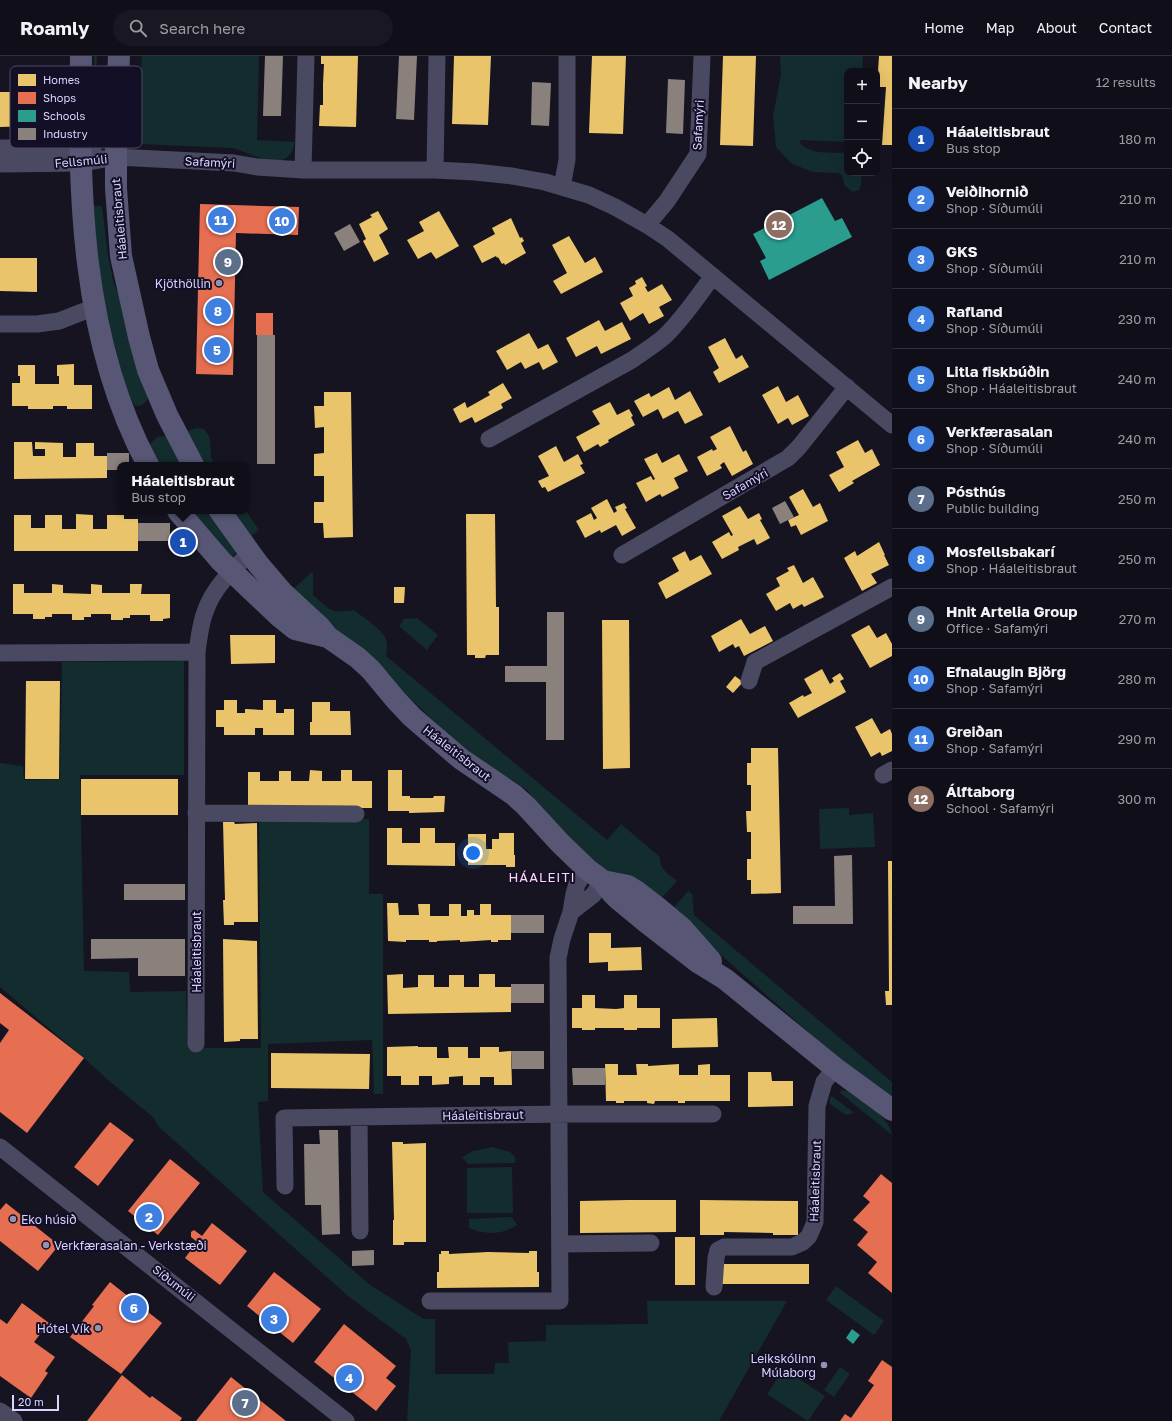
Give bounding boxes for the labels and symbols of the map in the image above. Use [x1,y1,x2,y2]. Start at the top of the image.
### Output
legend [10,66,142,148]
text: Homes [43,73,80,86]
text: Shops [43,91,76,104]
street label: Safamýri [689,99,707,151]
text: Schools [43,109,86,122]
text: Industry [43,127,88,140]
street label: Fellsmúli [54,151,108,171]
street label: Safamýri [184,153,236,171]
street label: Háaleitisbraut [108,177,130,260]
pin: 11 [208,205,234,235]
pin: 10 [269,206,295,236]
pin: 12 [766,210,792,240]
pin: 9 [215,247,241,277]
place label: Kjöthöllin [155,276,211,291]
marker: Kjöthöllin [214,278,224,288]
pin: 8 [205,296,231,326]
pin: 5 [204,335,230,365]
street label: Safamýri [719,465,771,503]
pin: 1 [170,527,196,557]
street label: Háaleitisbraut [420,722,494,784]
your location [463,843,483,863]
district label: HÁALEITI [508,869,576,885]
street label: Háaleitisbraut [189,911,204,993]
street label: Háaleitisbraut [442,1107,524,1123]
street label: Háaleitisbraut [806,1140,824,1222]
pin: 2 [136,1202,162,1232]
place label: Eko húsið [21,1212,76,1227]
marker: Eko húsið [8,1214,18,1224]
place label: Verkfærasalan - Verkstæði [54,1238,207,1253]
marker: Verkfærasalan - Verkstæði [41,1240,51,1250]
street label: Síðumúli [150,1262,198,1304]
pin: 6 [121,1293,147,1323]
pin: 3 [261,1304,287,1334]
place label: Hótel Vík [37,1321,90,1336]
marker: Hótel Vík [93,1323,103,1333]
place label: Leikskólinn Múlaborg [750,1351,816,1380]
marker: Leikskólinn Múlaborg [819,1360,829,1370]
pin: 4 [336,1363,362,1393]
pin: 7 [232,1388,258,1418]
scale bar [12,1393,59,1412]

